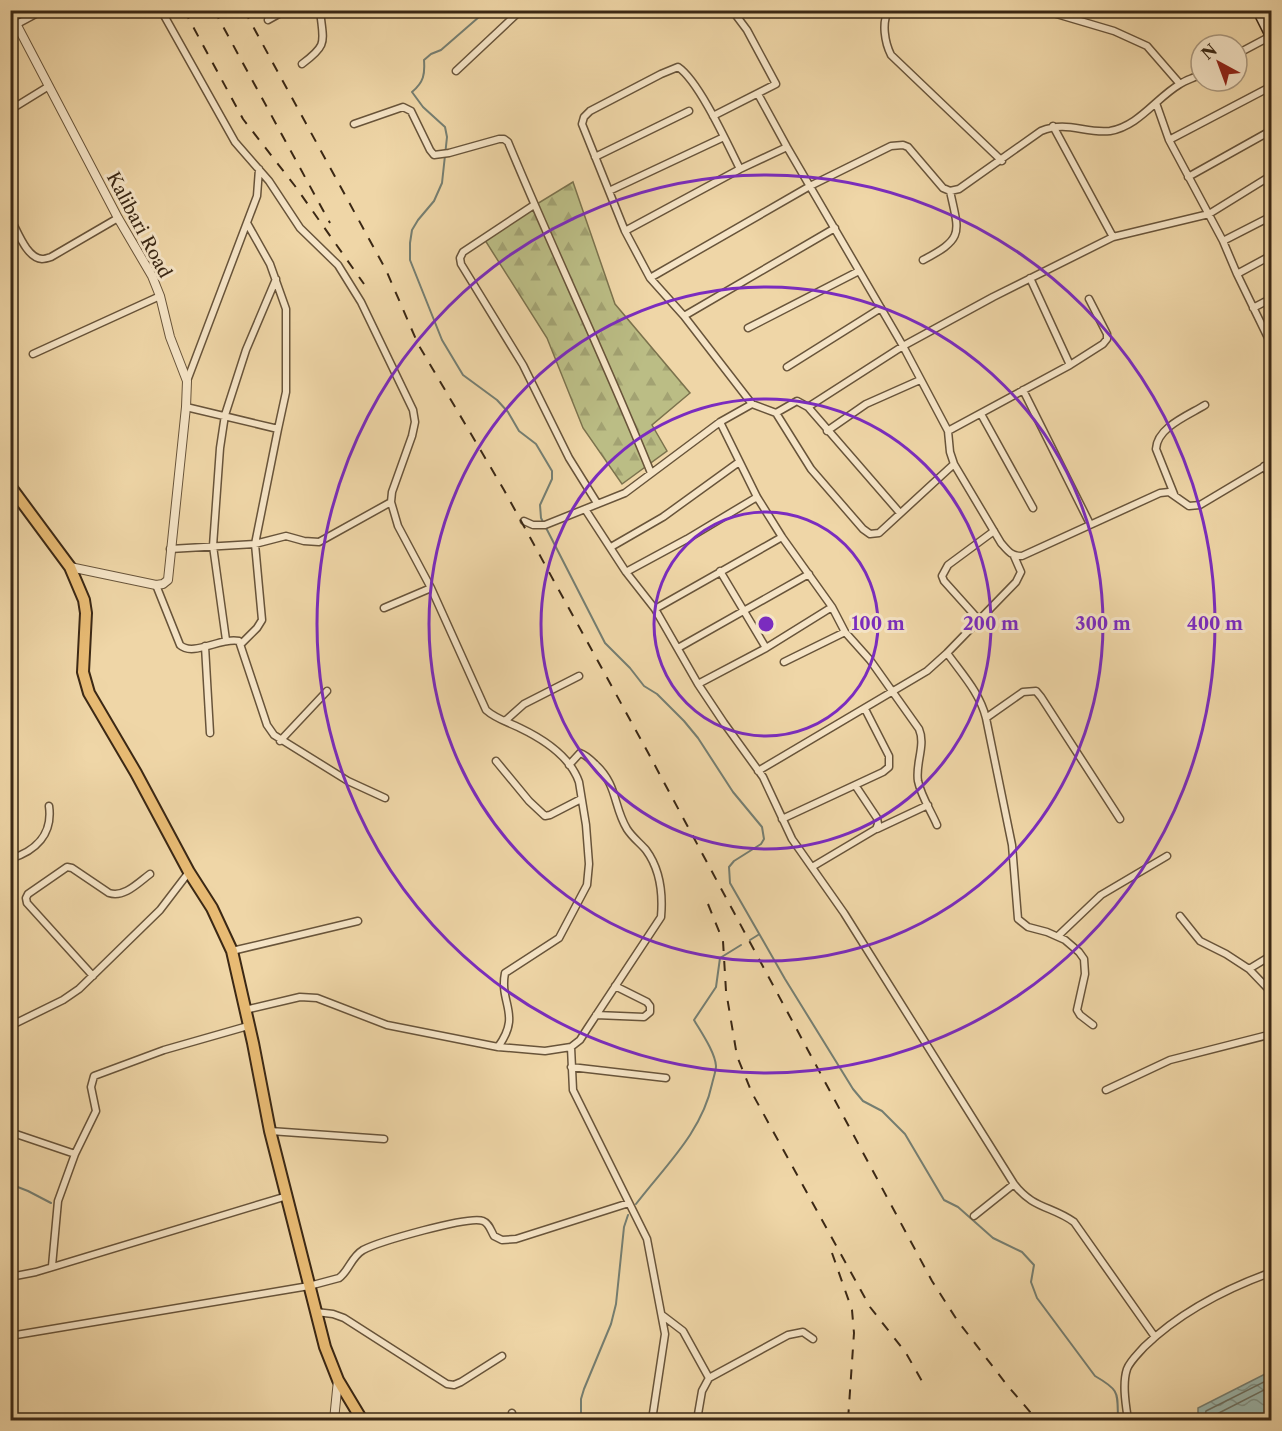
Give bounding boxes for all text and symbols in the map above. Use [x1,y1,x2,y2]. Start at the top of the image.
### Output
north arrow [1189,33,1249,93]
text: N [1197,40,1221,64]
street label: Kalibari Road [102,168,176,282]
text: 100 m [851,613,905,635]
text: 200 m [963,613,1019,635]
text: 300 m [1075,613,1131,635]
text: 400 m [1187,613,1243,635]
centre of rings [756,614,776,634]

